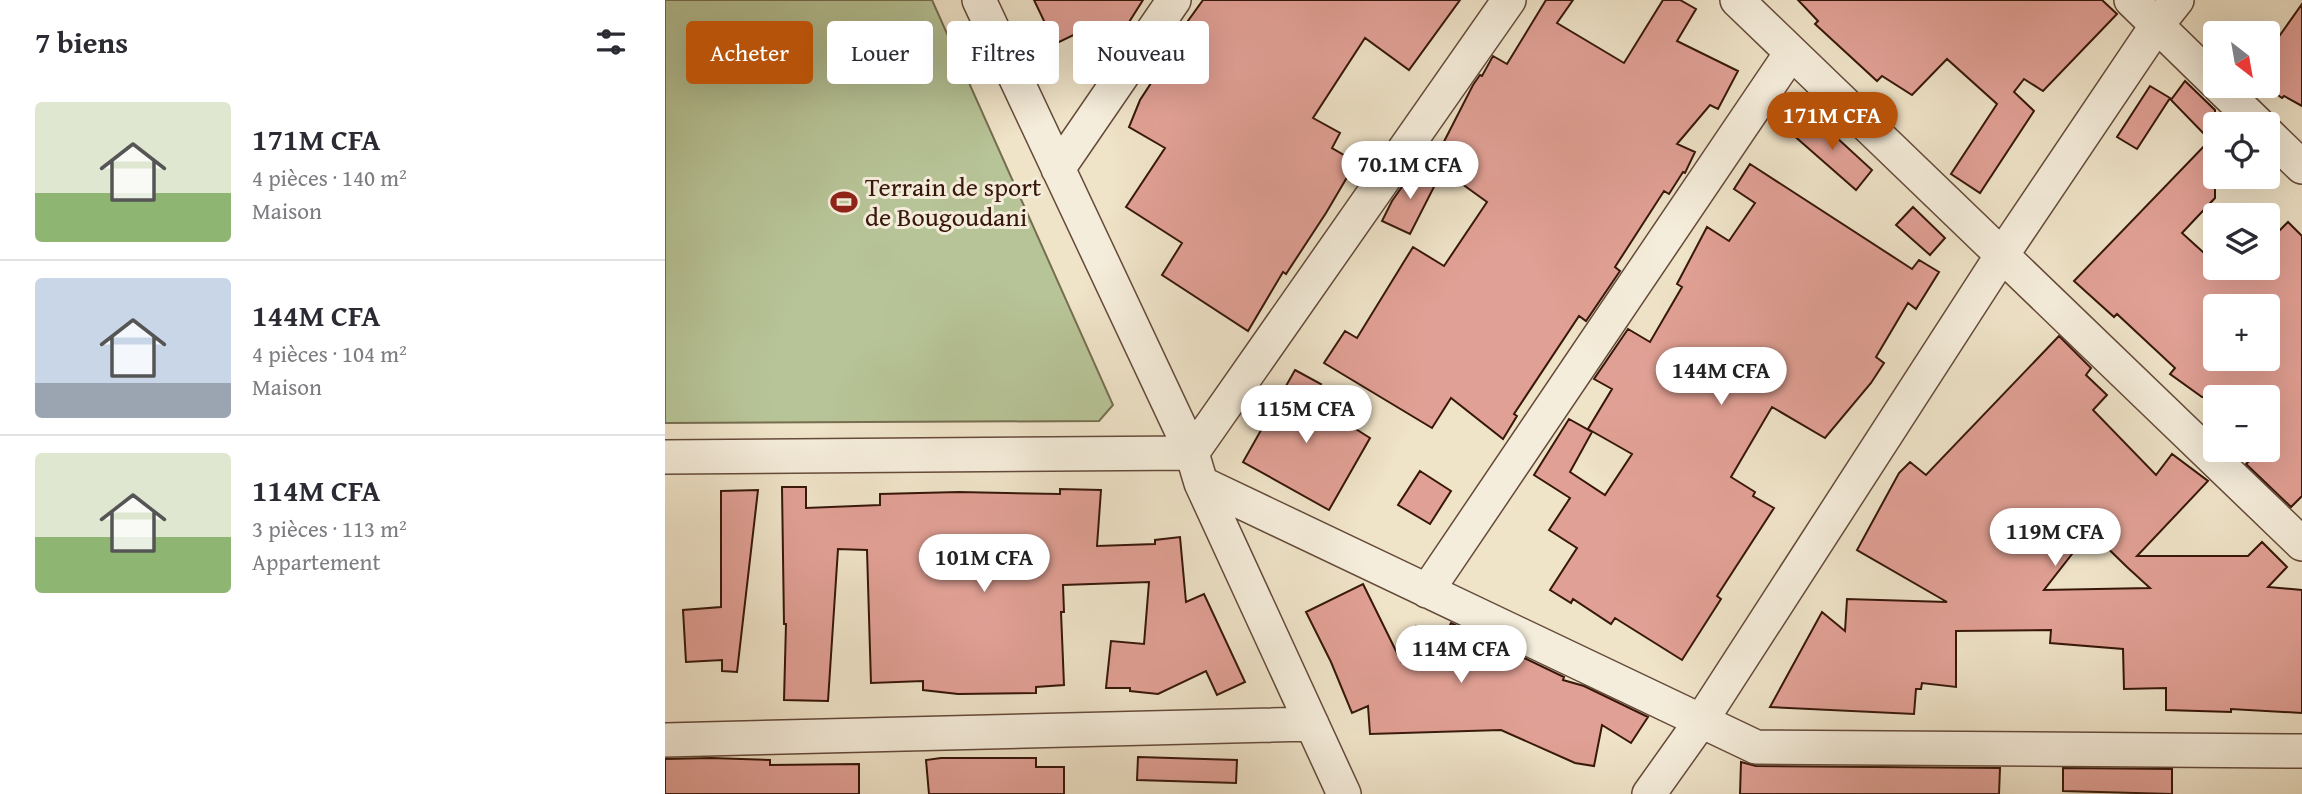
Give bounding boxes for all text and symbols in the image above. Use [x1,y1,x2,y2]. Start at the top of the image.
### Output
text: 7 biens [35,20,128,64]
chip: Acheter [686,21,813,84]
chip: Louer [827,21,933,84]
chip: Filtres [947,21,1059,84]
chip: Nouveau [1073,21,1209,84]
north arrow [2203,21,2280,98]
map controls [2203,21,2280,462]
icon: filters [592,23,630,61]
pin: 171M CFA [1760,92,1904,152]
text: 171M CFA [1783,98,1881,131]
button: locate [2203,112,2280,189]
text: 171M CFA [252,117,380,161]
icon: home [91,130,175,214]
pin: 70.1M CFA [1330,142,1490,201]
text: 70.1M CFA [1357,147,1463,180]
text: 4 pièces · 140 m² [252,161,407,194]
place label: Terrain de sport de Bougoudani [865,167,1041,236]
sports icon: Terrain de sport de Bougoudani [829,187,859,217]
text: Maison [252,194,322,227]
button: layers [2203,203,2280,280]
text: 144M CFA [252,293,380,337]
button: + [2203,294,2280,371]
icon: home [91,306,175,390]
text: 4 pièces · 104 m² [252,337,407,370]
pin: 144M CFA [1649,348,1793,407]
text: 144M CFA [1672,353,1770,386]
text: Maison [252,370,322,403]
button: − [2203,385,2280,462]
pin: 115M CFA [1234,386,1378,445]
text: 115M CFA [1257,391,1355,424]
text: 114M CFA [252,468,380,512]
icon: home [91,481,175,565]
pin: 119M CFA [1983,508,2127,568]
text: 3 pièces · 113 m² [252,512,407,545]
text: 119M CFA [2006,514,2104,547]
pin: 101M CFA [912,534,1056,594]
text: 101M CFA [935,540,1033,573]
text: Appartement [252,545,381,578]
pin: 114M CFA [1389,626,1533,685]
text: 114M CFA [1412,631,1510,664]

